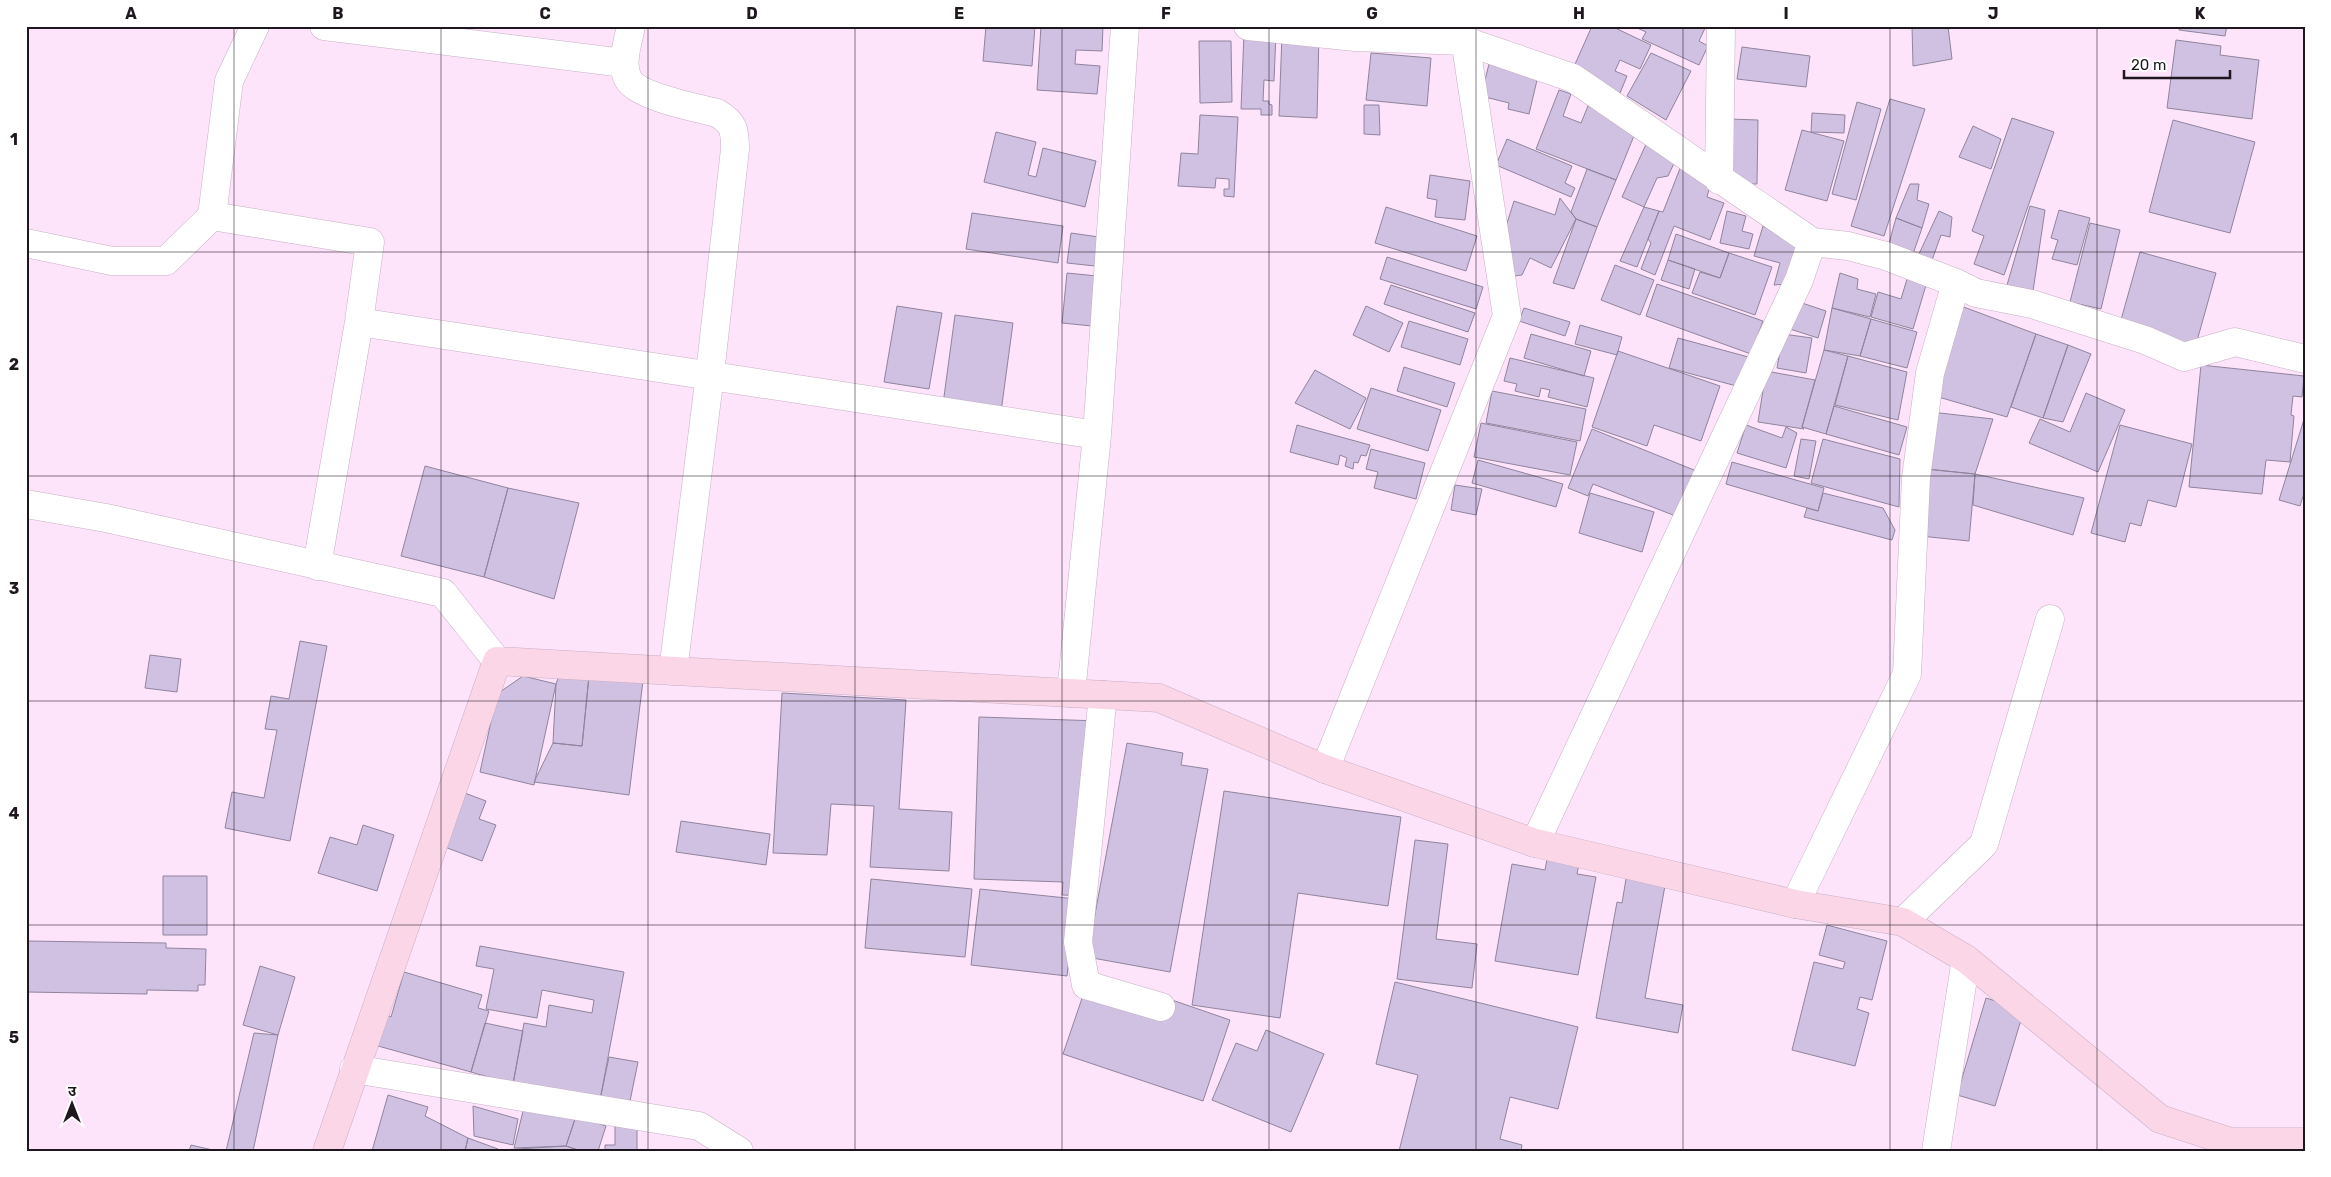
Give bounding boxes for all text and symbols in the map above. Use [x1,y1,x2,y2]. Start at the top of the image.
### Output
text: A [125,4,137,23]
text: B [332,4,344,23]
text: C [539,4,551,23]
text: D [746,4,758,23]
text: E [954,4,964,23]
text: F [1161,4,1171,23]
text: G [1366,4,1378,23]
text: H [1573,4,1585,23]
text: I [1783,4,1789,23]
text: J [1988,4,1998,23]
text: K [2195,4,2206,23]
scale bar [2124,48,2230,80]
text: 20 m [2131,56,2166,74]
text: 1 [10,130,18,149]
text: 2 [9,355,19,374]
text: 3 [9,579,19,598]
text: 4 [9,804,20,823]
text: 5 [9,1028,19,1047]
north arrow [48,1080,98,1130]
text: उ [68,1083,77,1100]

